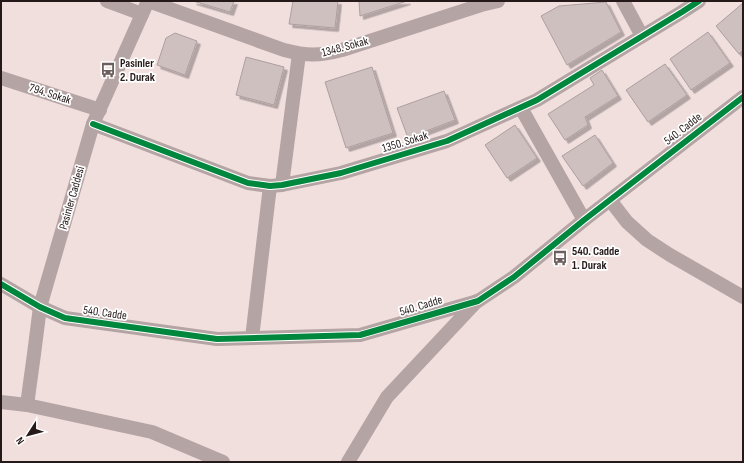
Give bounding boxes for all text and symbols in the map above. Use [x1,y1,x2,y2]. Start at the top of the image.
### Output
street label: 1348. Sokak [320,33,370,60]
place label: Pasinler 2. Durak [120,56,155,85]
bus stop icon: Pasinler 2. Durak [99,61,117,79]
street label: 794. Sokak [27,80,73,108]
street label: 540. Cadde [661,109,705,148]
street label: 1350. Sokak [380,128,430,156]
street label: Pasinler Caddesi [56,165,88,231]
place label: 540. Cadde 1. Durak [572,244,619,273]
bus stop icon: 540. Cadde 1. Durak [551,249,569,267]
street label: 540. Cadde [398,292,444,320]
street label: 540. Cadde [82,303,128,324]
north arrow [8,415,48,455]
text: N [13,434,27,447]

